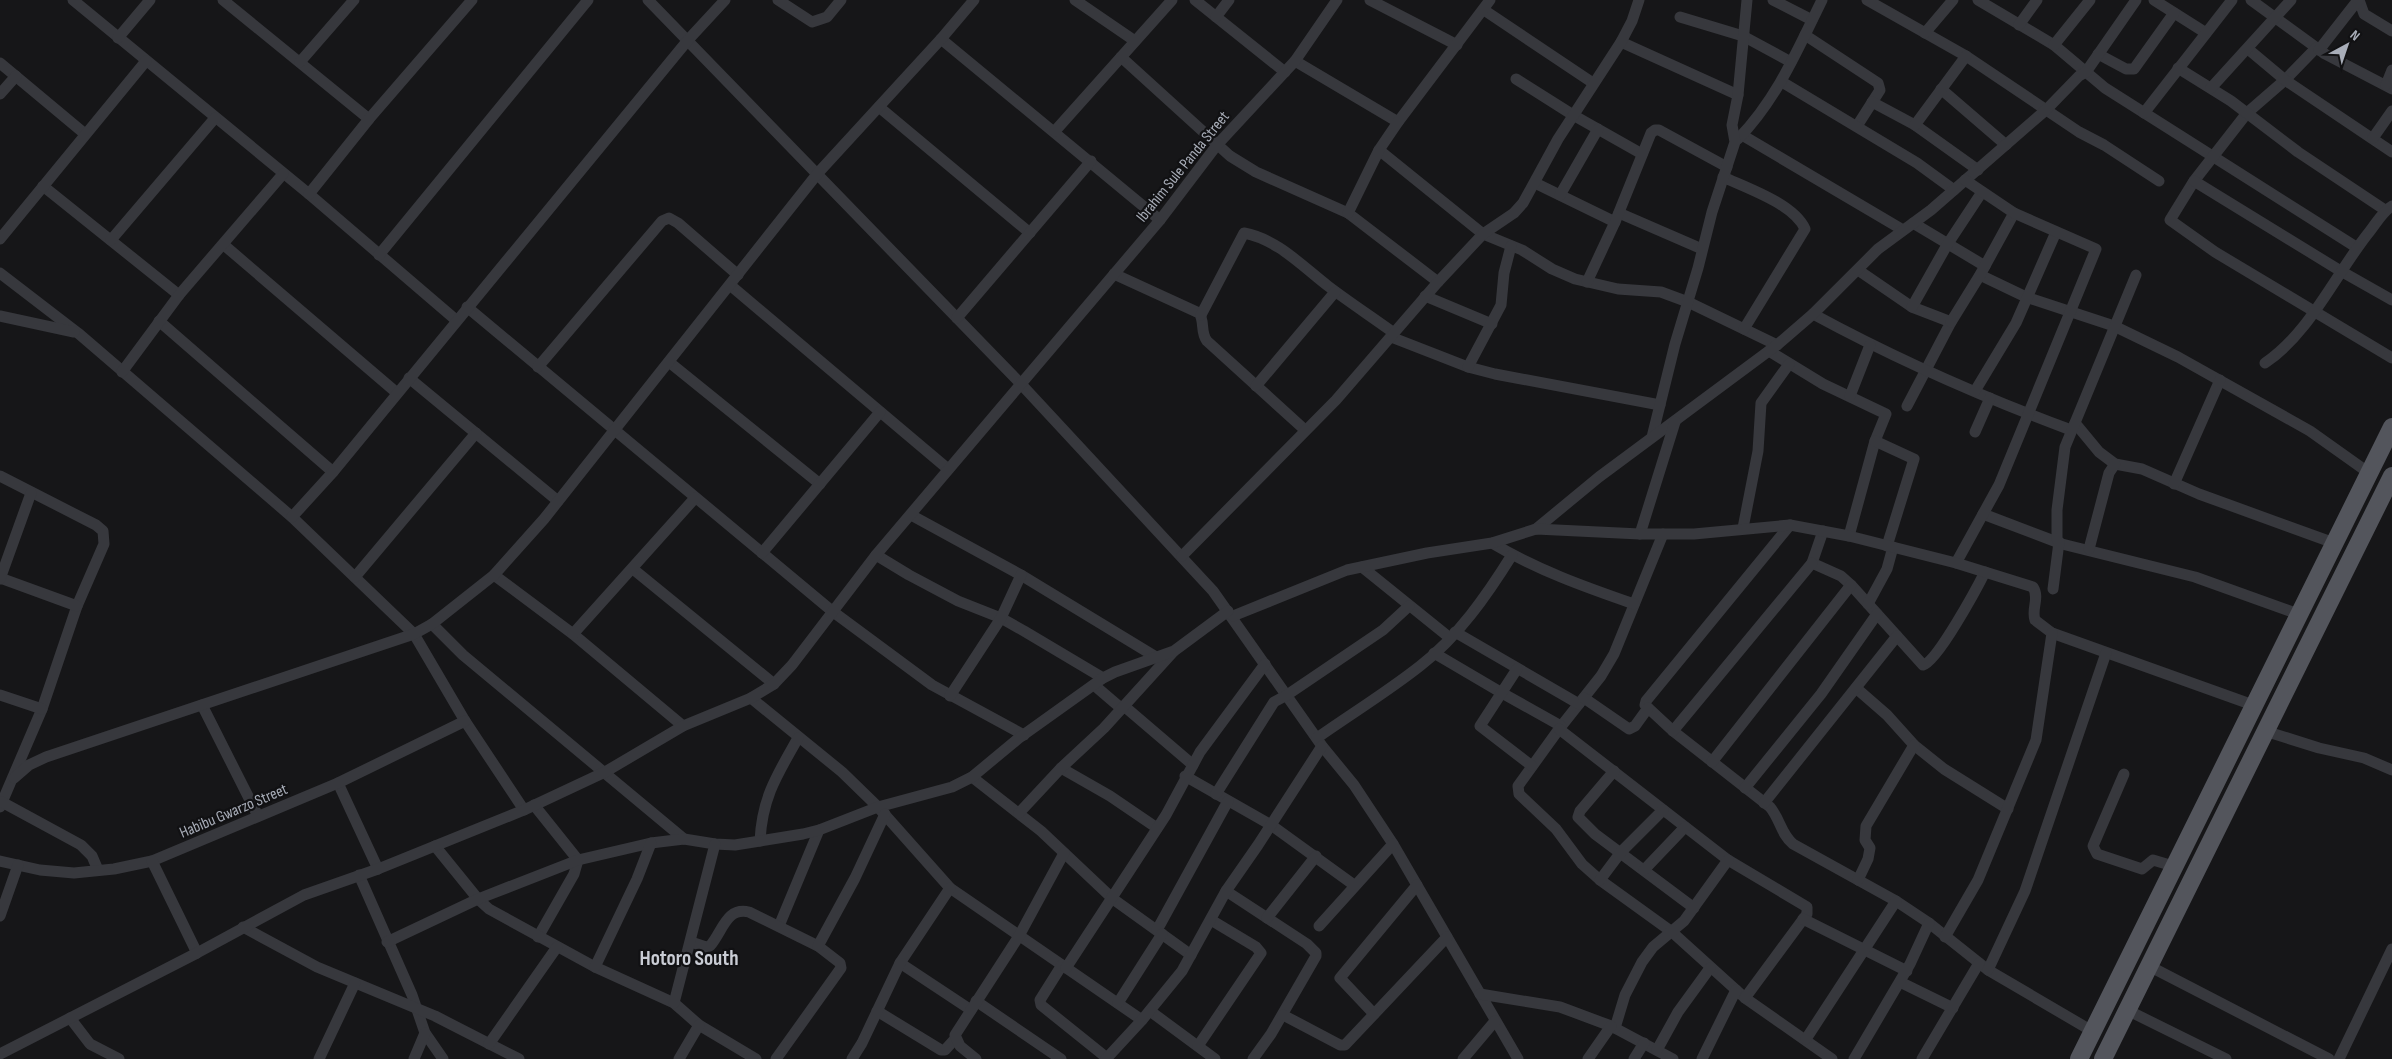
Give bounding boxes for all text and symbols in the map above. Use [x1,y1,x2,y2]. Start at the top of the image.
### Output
north arrow [2322,20,2372,70]
text: N [2347,27,2363,44]
street label: Ibrahim Sule Panda Street [1133,108,1234,226]
street label: Habibu Gwarzo Street [177,780,291,843]
district label: Hotoro South [639,946,739,971]

